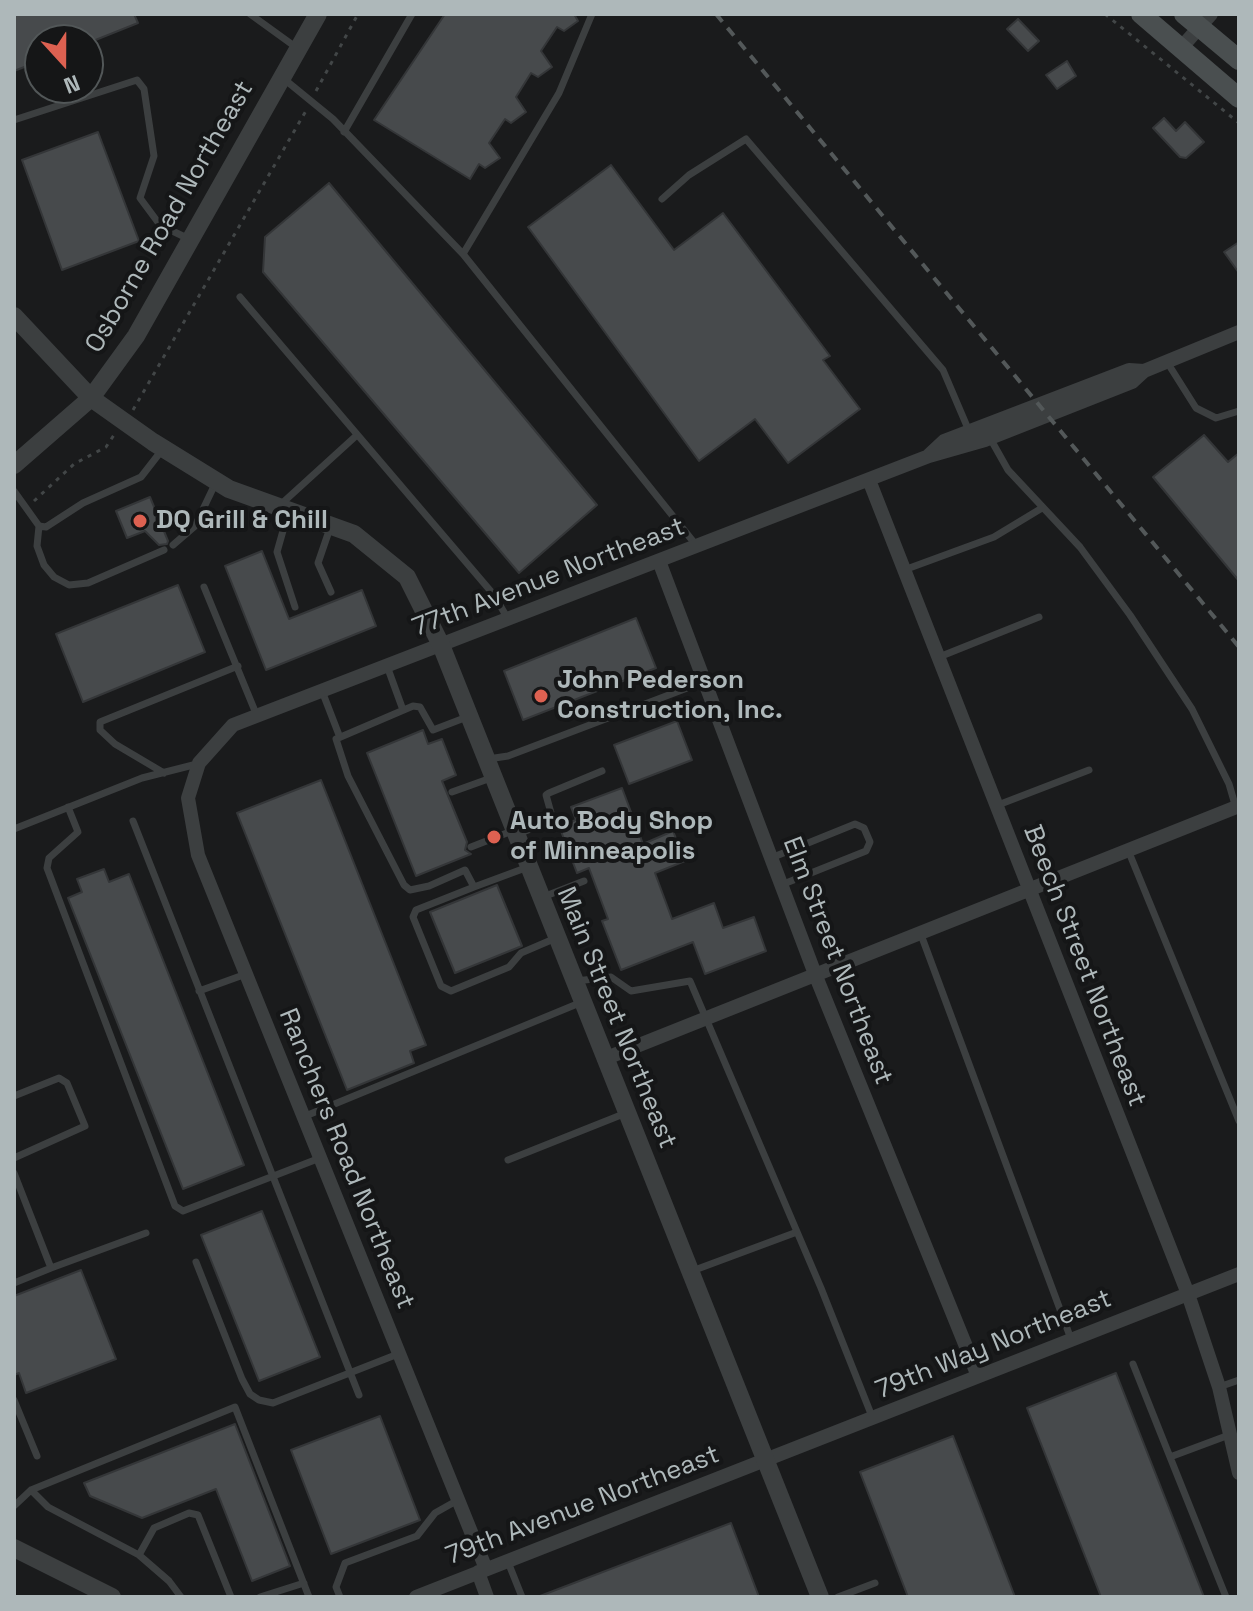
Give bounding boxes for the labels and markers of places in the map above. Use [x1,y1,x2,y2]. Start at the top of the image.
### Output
place label: DQ Grill & Chill [156,505,328,537]
marker: DQ Grill & Chill [131,512,149,530]
place label: John Pederson Construction, Inc. [557,665,783,726]
marker: John Pederson Construction, Inc. [532,687,550,705]
place label: Auto Body Shop of Minneapolis [510,806,713,868]
marker: Auto Body Shop of Minneapolis [485,828,503,846]

